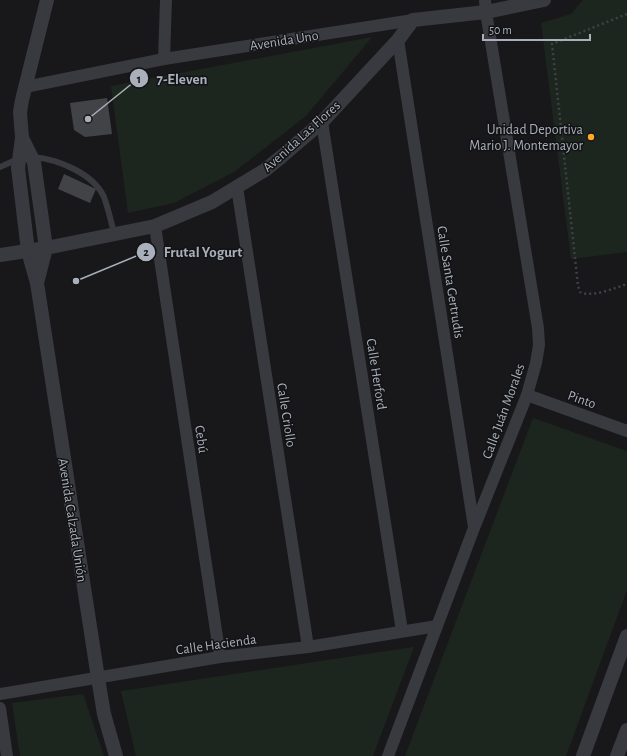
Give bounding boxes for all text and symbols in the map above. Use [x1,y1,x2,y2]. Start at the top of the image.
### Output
scale bar [483,16,590,42]
text: 50 m [489,24,512,36]
street label: Avenida Uno [249,29,320,53]
callout: 7-Eleven [129,65,215,92]
text: 7-Eleven [157,72,208,87]
text: 1 [137,73,141,85]
street label: Avenida Las Flores [260,98,343,175]
place label: Unidad Deportiva Mario J. Montemayor [469,123,584,153]
marker: Unidad Deportiva Mario J. Montemayor [586,132,596,142]
street label: Calle Santa Gertrudis [434,225,466,339]
callout: Frutal Yogurt [136,238,250,265]
text: Frutal Yogurt [164,245,242,260]
text: 2 [143,246,149,258]
street label: Calle Herford [363,337,389,411]
street label: Calle Juán Morales [480,362,528,461]
street label: Calle Criollo [274,382,298,448]
street label: Pinto [566,388,598,412]
street label: Cebú [192,424,210,454]
street label: Avenida Calzada Unión [55,457,89,583]
street label: Calle Hacienda [175,632,258,658]

